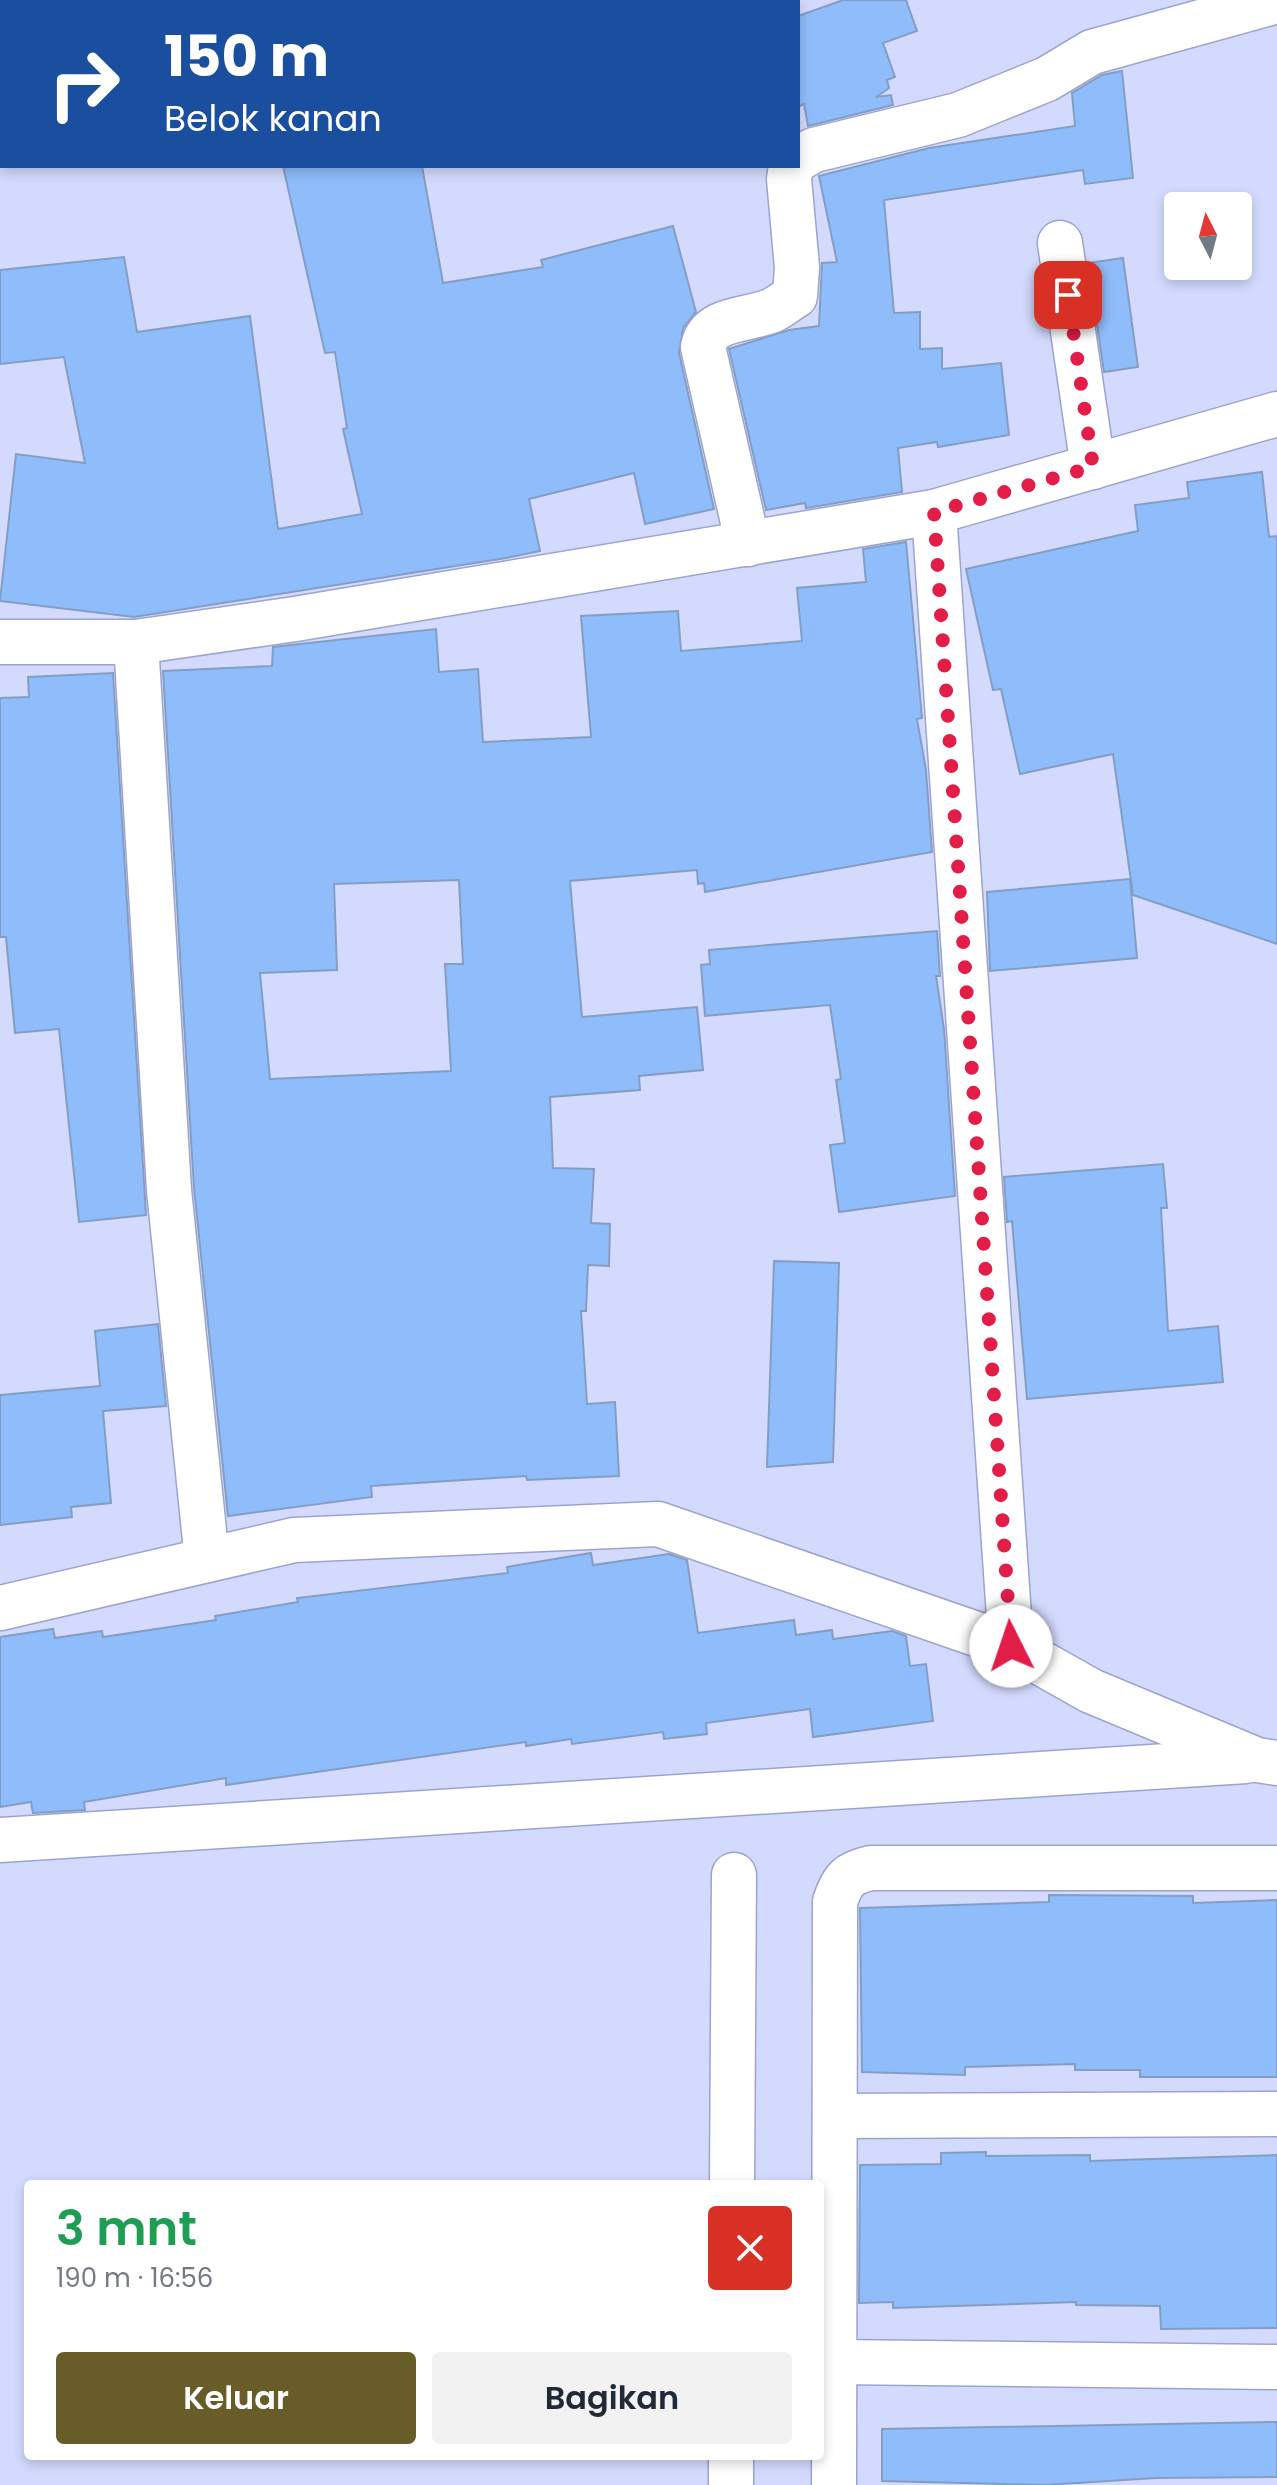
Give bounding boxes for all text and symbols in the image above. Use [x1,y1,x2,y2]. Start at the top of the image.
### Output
text: 150 m [164,17,329,96]
icon: right [32,32,136,136]
text: Belok kanan [164,93,382,144]
north arrow [1164,192,1252,280]
map controls [1164,192,1252,280]
pin [1034,261,1102,329]
icon: arrive [1046,273,1090,317]
position arrow [969,1604,1053,1688]
text: 3 mnt [56,2195,197,2262]
button: close [708,2206,792,2290]
text: 190 m · 16:56 [56,2260,213,2296]
button: Keluar [56,2352,416,2444]
button: Bagikan [432,2352,792,2444]

